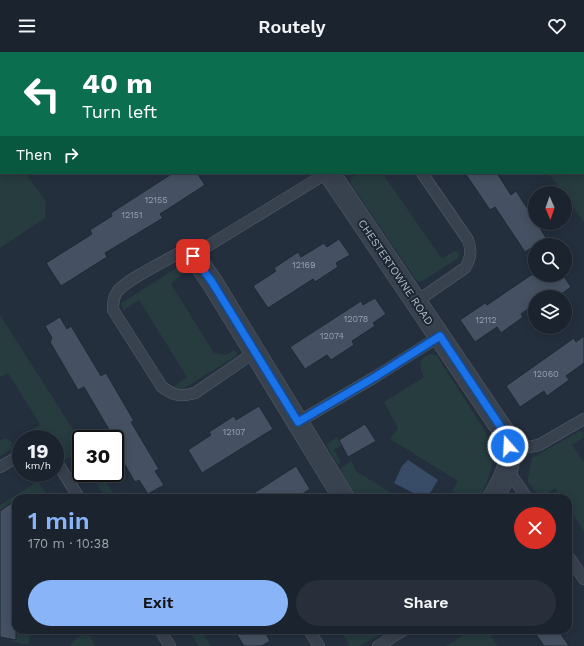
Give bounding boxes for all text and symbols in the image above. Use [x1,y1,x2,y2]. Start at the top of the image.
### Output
icon: menu [16,15,38,37]
icon: heart [546,15,568,37]
text: Routely [258,16,326,37]
text: 40 m [82,67,152,100]
icon: left [16,68,68,120]
text: Turn left [82,101,157,122]
icon: right [60,144,82,166]
text: Then [16,146,52,164]
north arrow [528,186,572,230]
map controls [528,186,572,334]
house number: 12155 [145,195,167,205]
house number: 12151 [121,210,143,220]
street label: CHESTERTOWNE ROAD [355,217,436,328]
button: search [528,238,572,282]
pin [176,239,210,273]
icon: arrive [182,245,204,267]
house number: 12169 [292,260,316,270]
button: layers [528,290,572,334]
house number: 12078 [344,314,368,324]
house number: 12112 [475,315,497,325]
house number: 12074 [320,331,345,341]
house number: 12060 [533,369,559,379]
position arrow [487,425,529,467]
house number: 12107 [223,427,245,437]
speed limit sign: 30 [72,430,124,482]
text: 19 [28,439,48,463]
text: km/h [25,460,51,471]
text: 1 min [28,507,90,535]
button: close [514,507,556,549]
text: 170 m · 10:38 [28,536,109,551]
button: Exit [28,580,288,626]
button: Share [296,580,556,626]

